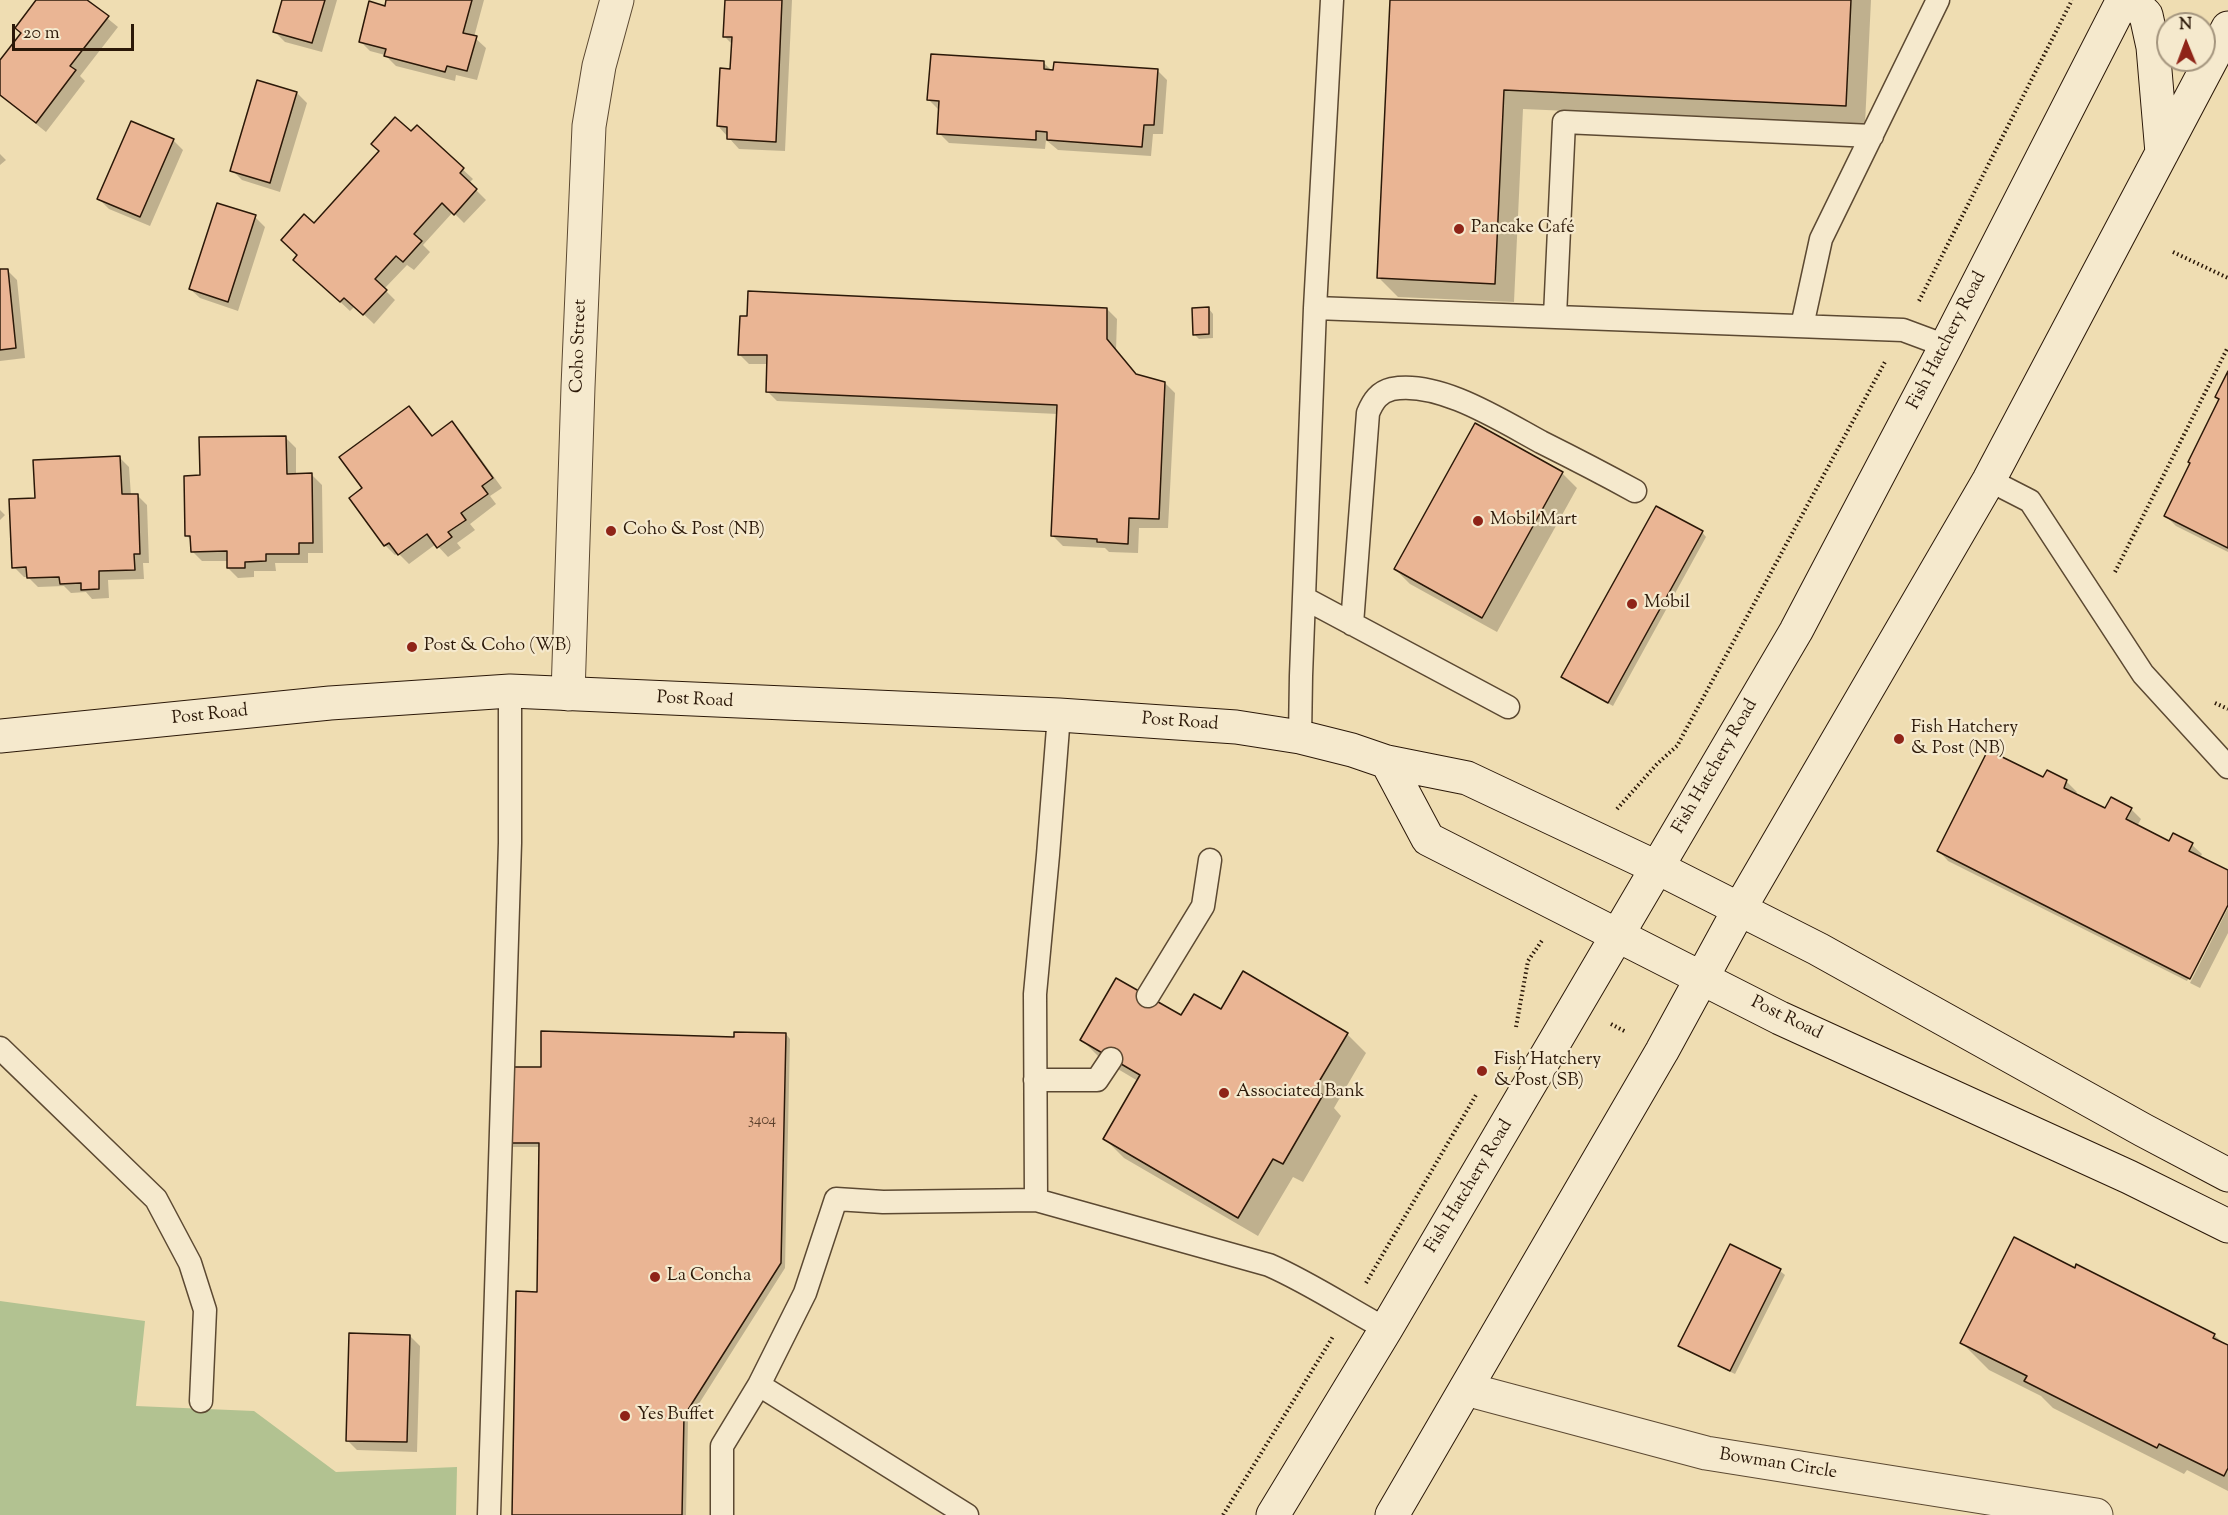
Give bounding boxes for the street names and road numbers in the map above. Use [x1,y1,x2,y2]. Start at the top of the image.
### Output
street label: Fish Hatchery Road [1904,269,1992,413]
street label: Coho Street [568,299,592,393]
street label: Post Road [656,688,734,714]
street label: Fish Hatchery Road [1669,696,1763,838]
street label: Post Road [171,701,249,731]
street label: Post Road [1141,710,1219,736]
street label: Post Road [1747,992,1825,1046]
street label: Fish Hatchery Road [1422,1116,1518,1258]
street label: Bowman Circle [1717,1445,1839,1485]

